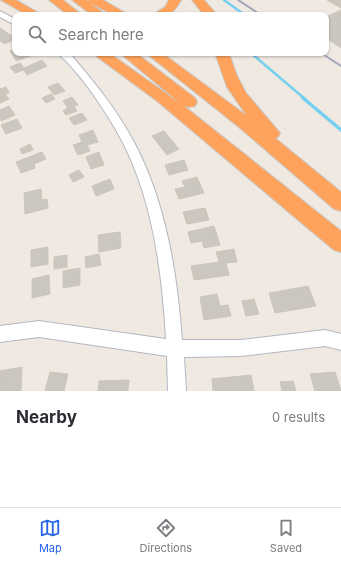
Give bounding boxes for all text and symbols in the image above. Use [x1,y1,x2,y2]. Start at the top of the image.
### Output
search box [12,12,329,56]
icon: search [26,23,48,45]
text: Search here [58,25,144,44]
text: Nearby [16,407,77,427]
text: 0 results [272,409,325,425]
tab: Map [39,517,62,555]
tab: Directions [140,517,192,555]
tab: Saved [270,517,302,555]

